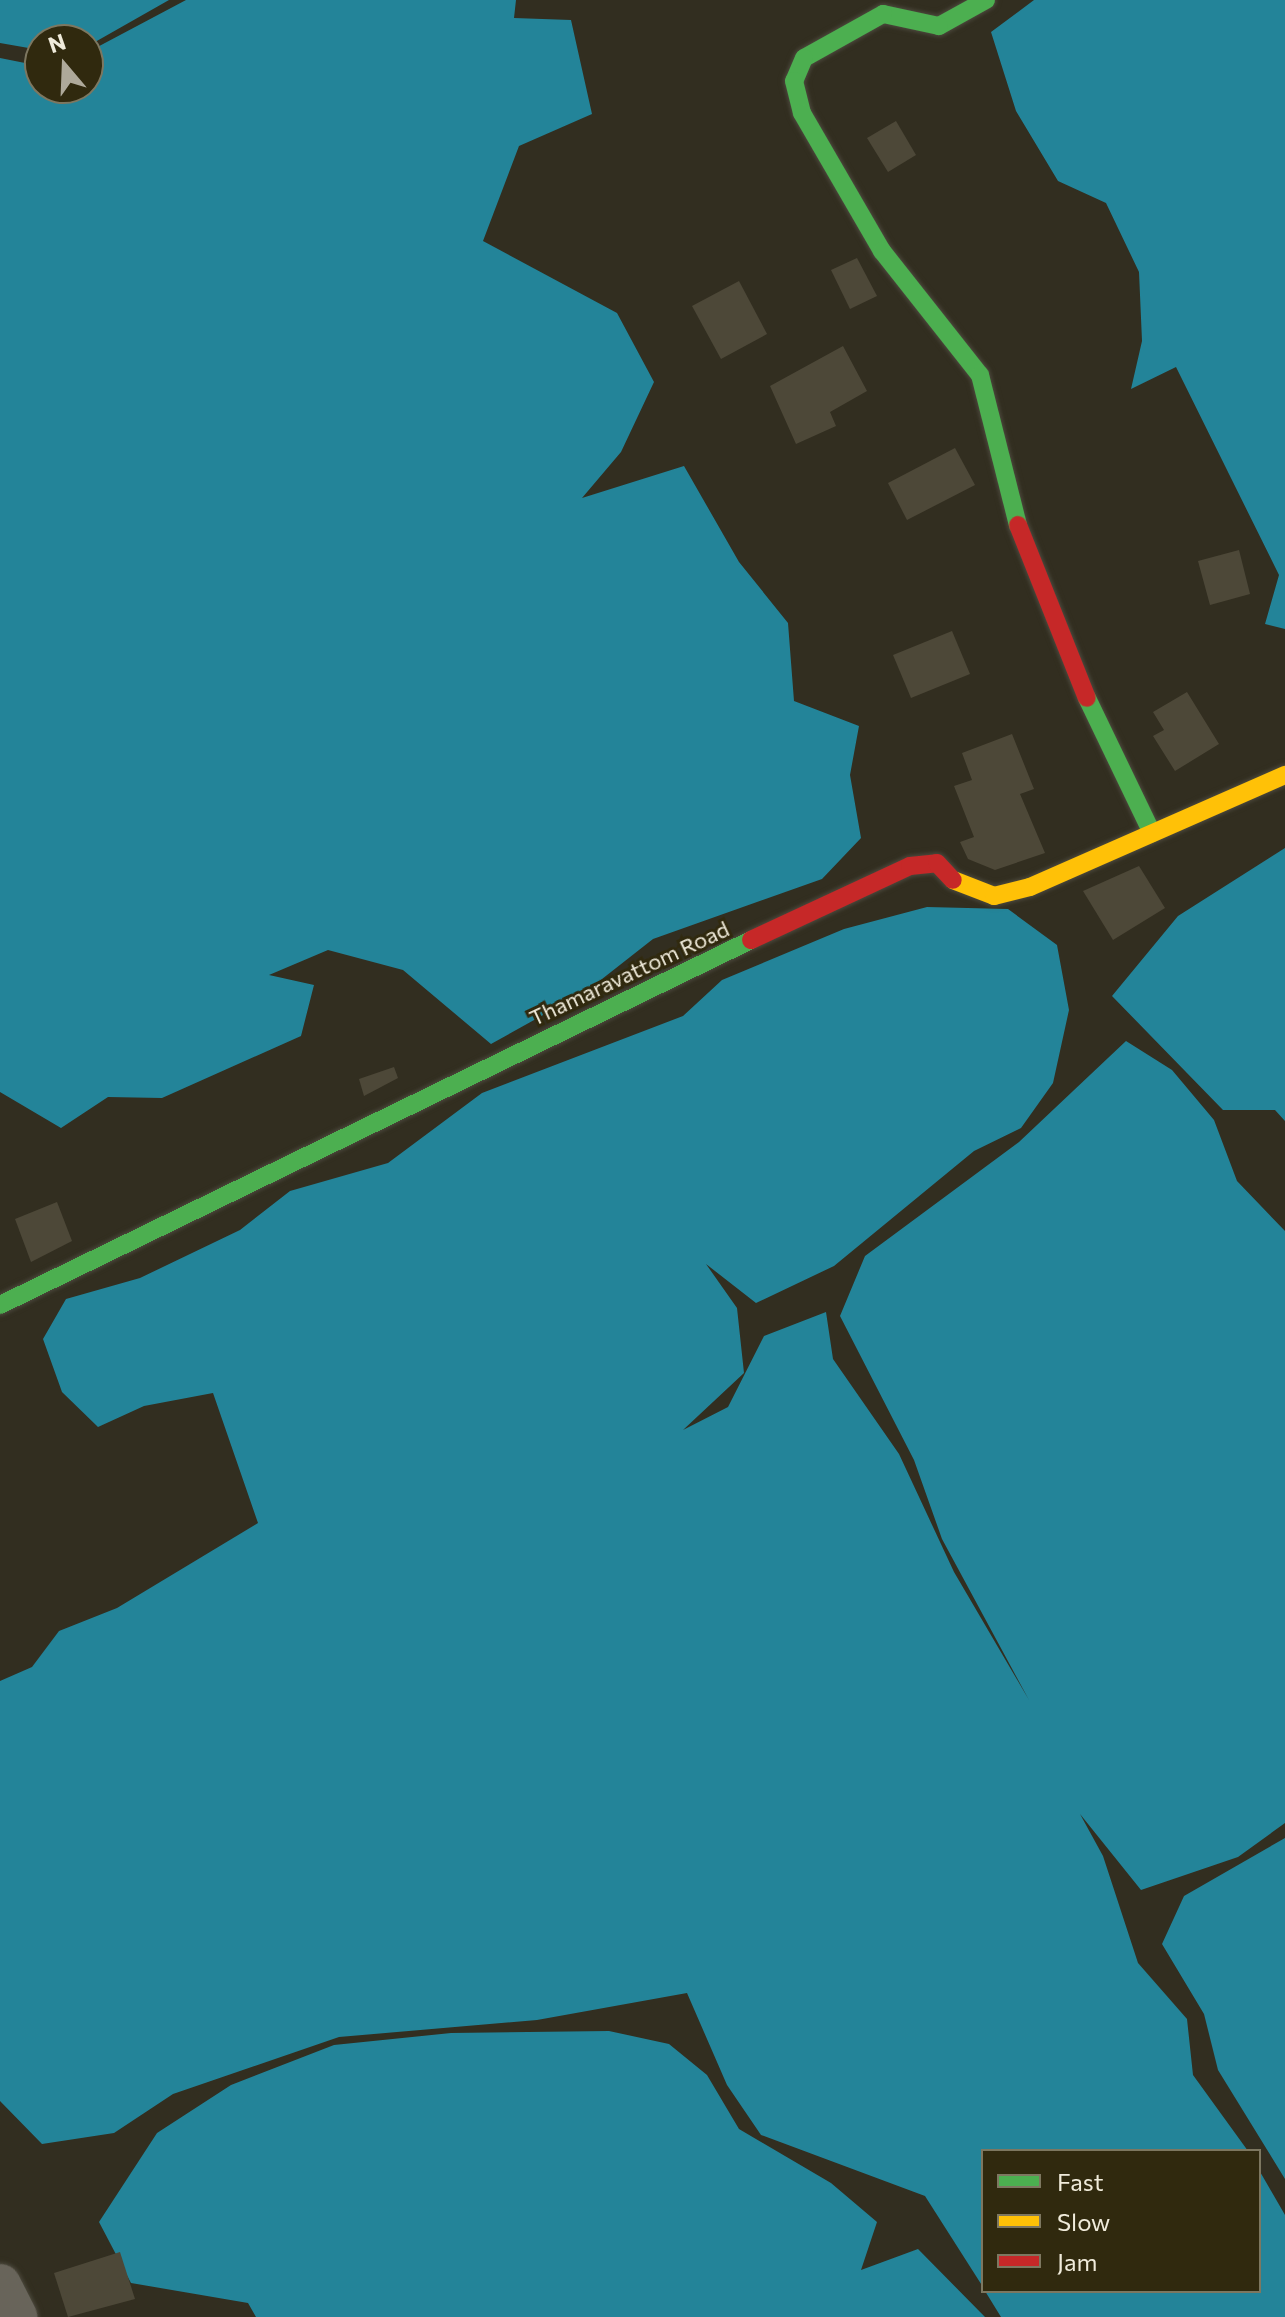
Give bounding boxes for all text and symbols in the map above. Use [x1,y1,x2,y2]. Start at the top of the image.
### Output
north arrow [24,24,104,104]
text: N [44,27,69,58]
street label: Thamaravattom Road [525,915,733,1031]
legend [981,2149,1261,2293]
text: Fast [1057,2167,1104,2196]
text: Slow [1057,2207,1110,2236]
text: Jam [1057,2247,1097,2276]

